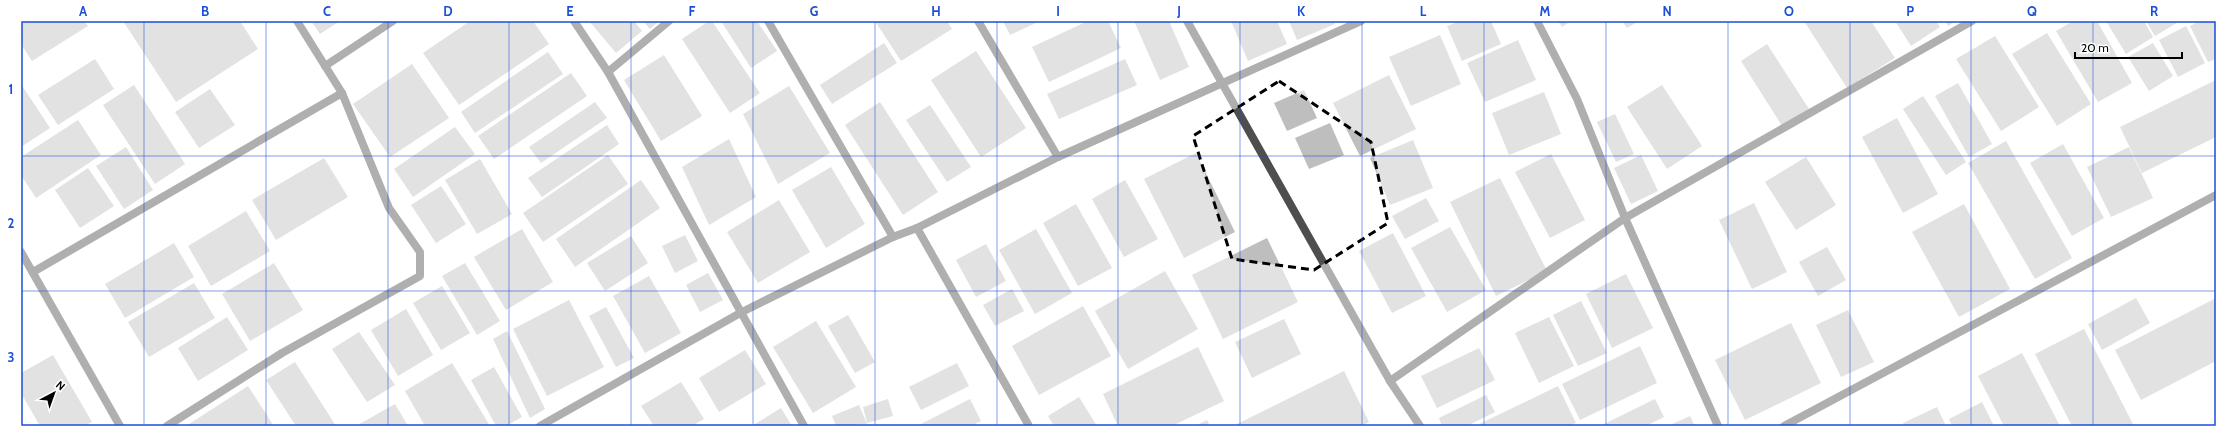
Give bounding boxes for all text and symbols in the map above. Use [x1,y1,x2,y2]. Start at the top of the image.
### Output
text: A [79,3,88,19]
text: B [201,3,209,19]
text: C [323,3,331,19]
text: D [443,3,453,19]
text: E [566,3,574,19]
text: F [689,3,696,19]
text: G [810,3,819,19]
text: H [931,3,941,19]
text: I [1056,3,1060,19]
text: J [1176,3,1181,19]
text: K [1297,3,1306,19]
text: L [1420,3,1427,19]
text: M [1540,3,1551,19]
text: N [1662,3,1672,19]
text: O [1784,3,1794,19]
text: P [1906,3,1914,19]
text: Q [2027,3,2037,19]
text: R [2150,3,2158,19]
scale bar [2075,34,2182,60]
text: 20 m [2081,40,2109,55]
text: 1 [9,81,13,97]
text: 2 [8,215,15,231]
text: 3 [7,349,15,365]
north arrow [34,373,74,413]
text: N [53,378,68,393]

